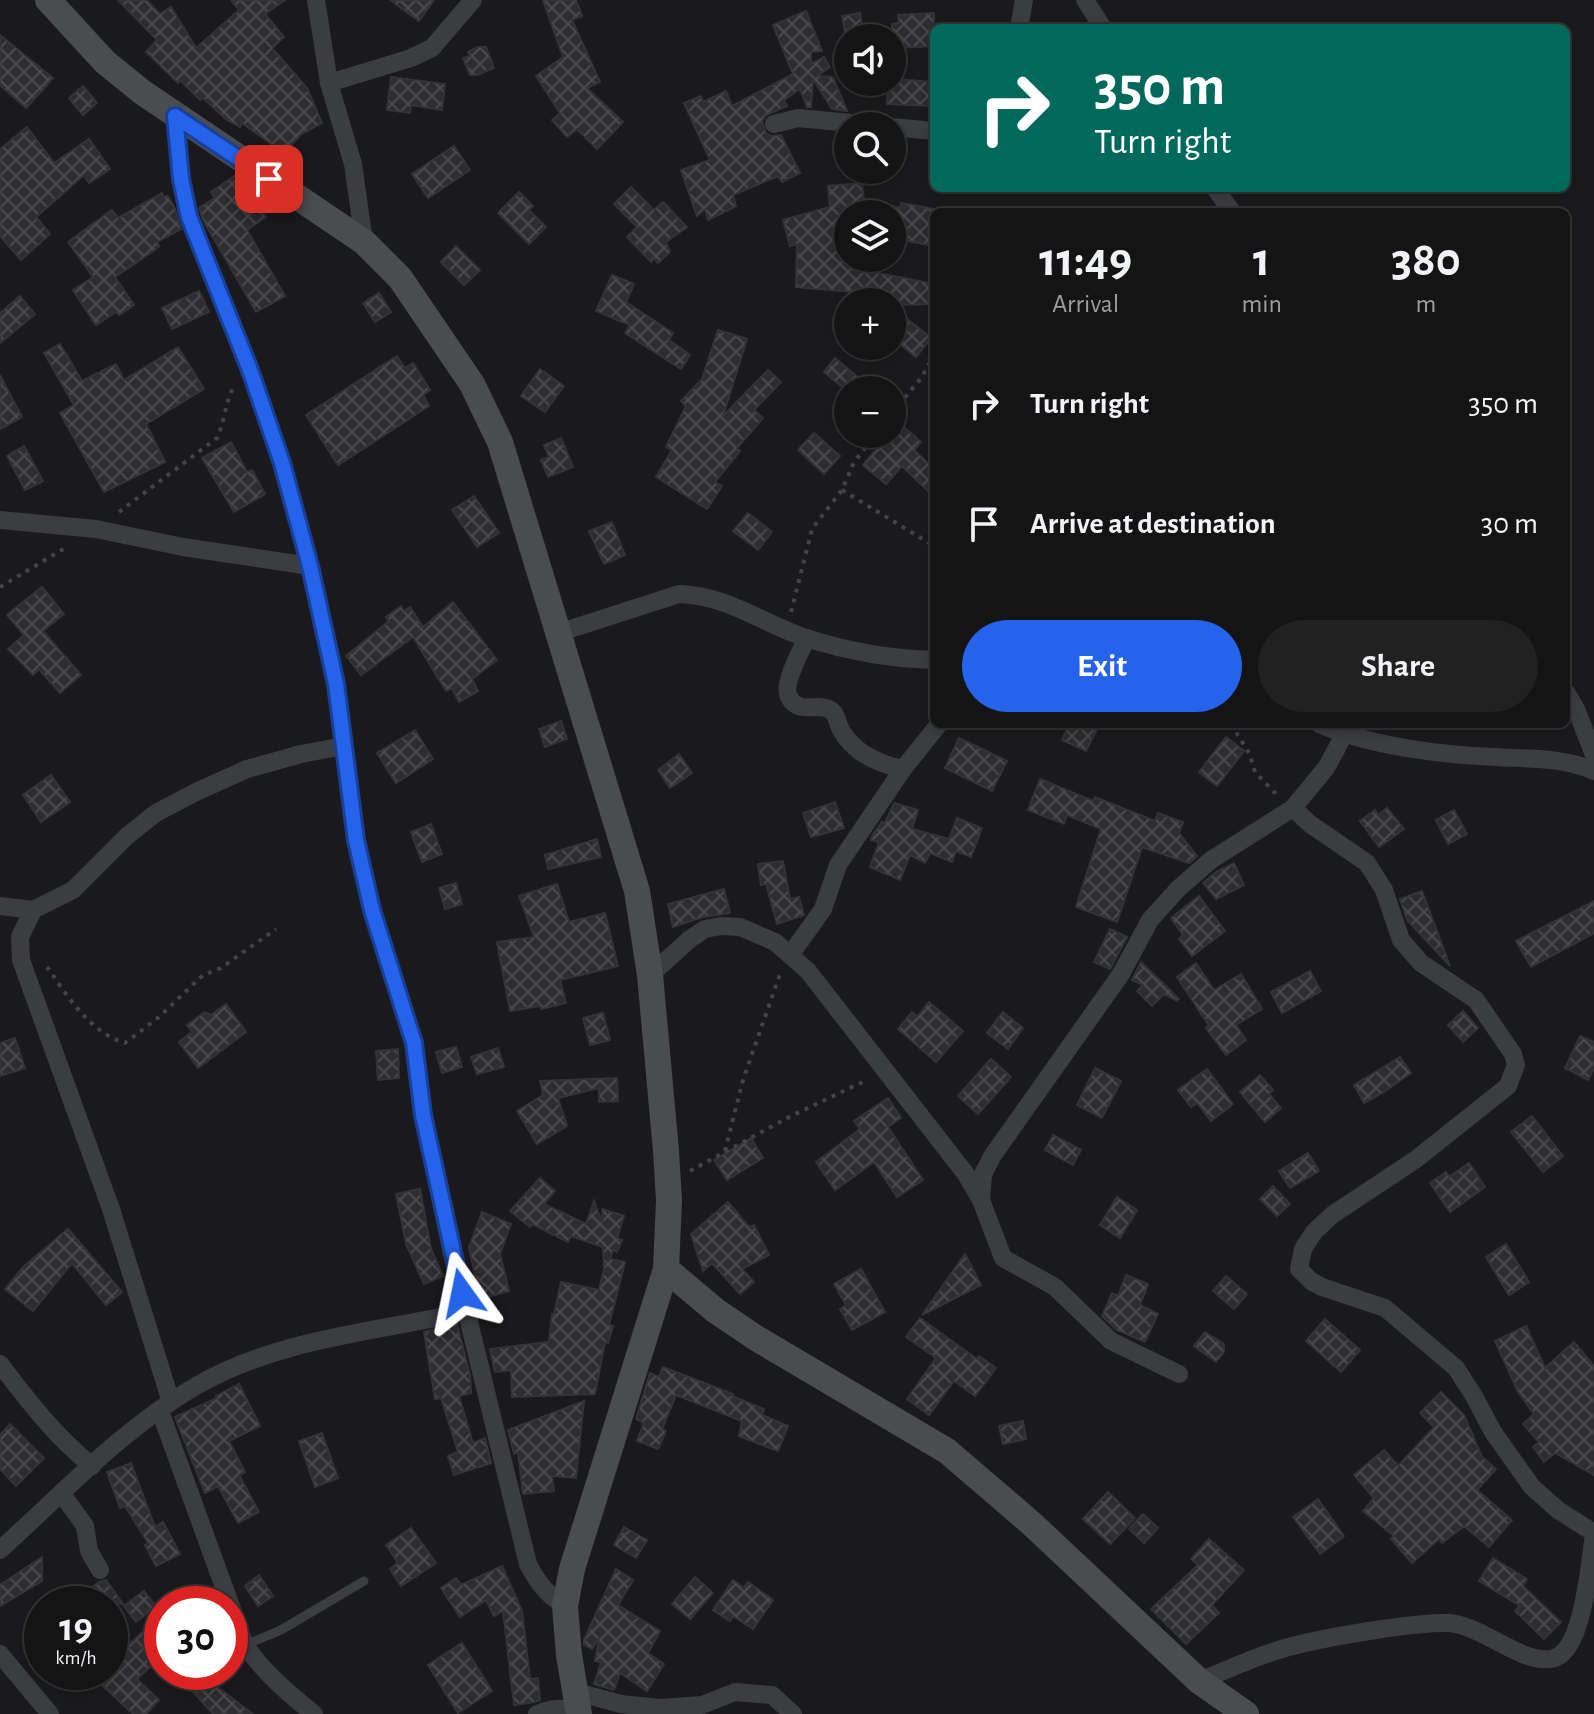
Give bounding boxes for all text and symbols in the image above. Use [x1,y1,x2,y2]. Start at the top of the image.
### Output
map controls [834,24,906,448]
button: sound [834,24,906,96]
icon: right [962,56,1066,160]
text: 350 m [1094,59,1225,115]
button: search [834,112,906,184]
text: Turn right [1094,124,1231,160]
pin [235,145,303,213]
icon: arrive [247,157,291,201]
button: layers [834,200,906,272]
text: 11:49 [1039,237,1132,285]
text: 1 [1253,237,1270,285]
text: 380 [1391,237,1461,285]
button: + [834,288,906,360]
text: Arrival [1052,291,1119,317]
text: min [1241,291,1282,317]
text: m [1416,291,1436,317]
button: − [834,376,906,448]
icon: right [962,382,1006,426]
text: Turn right [1030,389,1149,419]
text: 350 m [1468,389,1538,419]
icon: arrive [962,502,1006,546]
text: Arrive at destination [1030,509,1276,539]
text: 30 m [1481,509,1538,539]
button: Exit [962,620,1242,712]
button: Share [1258,620,1538,712]
position arrow [420,1251,504,1335]
speed limit sign: 30 [144,1586,248,1690]
text: 19 [59,1608,93,1648]
text: km/h [55,1648,97,1668]

